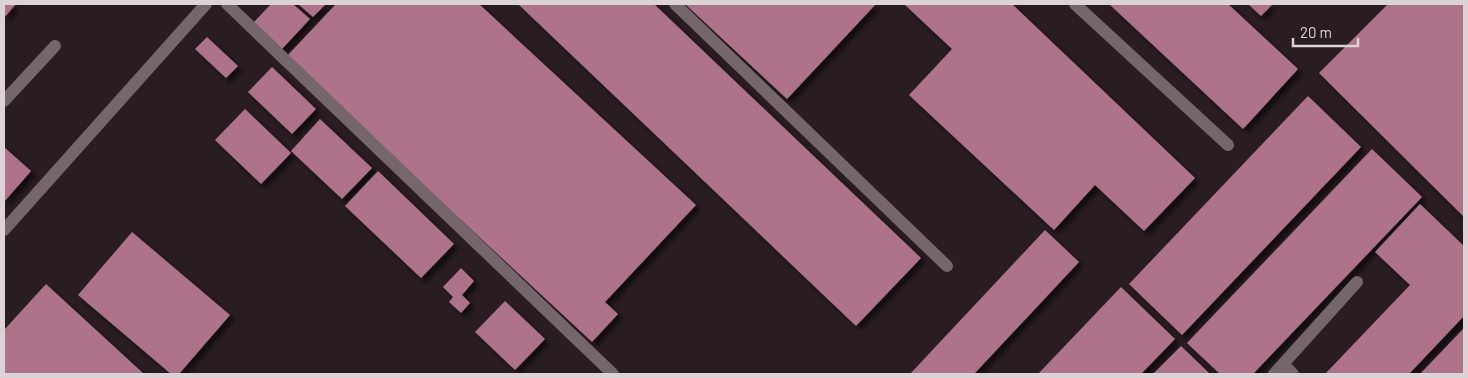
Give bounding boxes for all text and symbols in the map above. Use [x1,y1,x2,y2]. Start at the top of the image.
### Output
scale bar [1293,15,1358,47]
text: 20 m [1300,23,1332,41]

